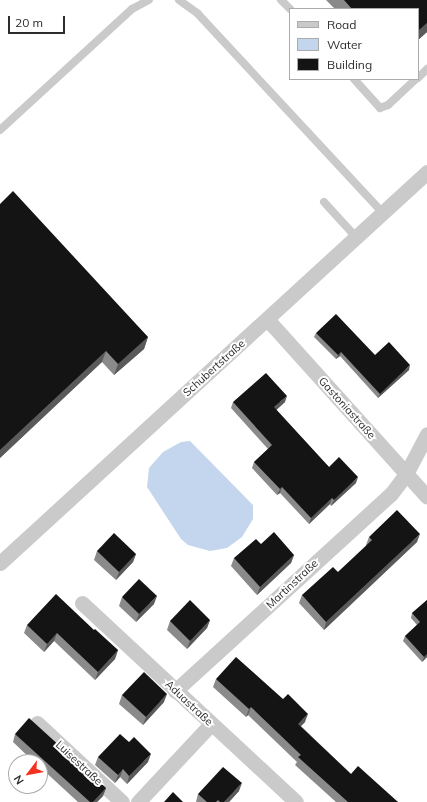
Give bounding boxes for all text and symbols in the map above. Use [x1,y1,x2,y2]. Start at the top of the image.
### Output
scale bar [10,8,67,34]
legend [289,8,419,80]
text: 20 m [15,15,43,30]
text: Road [327,17,356,32]
text: Water [327,37,362,52]
text: Building [327,57,372,72]
street label: Schubertstraße [180,337,248,399]
street label: Gastoniastraße [316,374,378,442]
street label: Martinstraße [263,557,321,611]
street label: Aduastraße [162,678,216,728]
street label: Luisestraße [53,738,105,788]
north arrow [8,754,48,794]
text: N [11,773,27,787]

